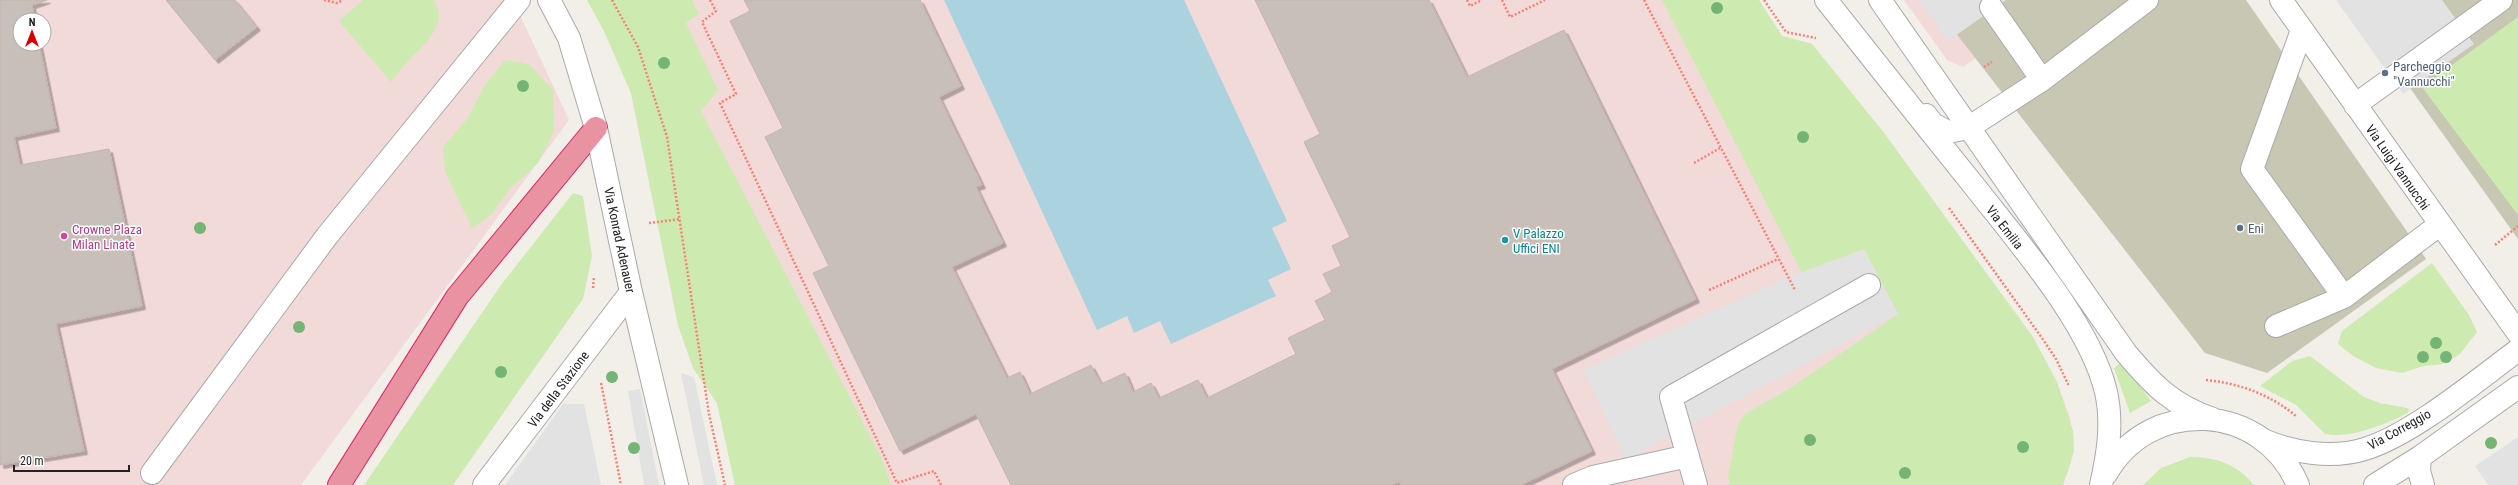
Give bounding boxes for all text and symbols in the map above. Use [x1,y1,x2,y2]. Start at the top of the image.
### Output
north arrow [12,12,52,52]
text: N [29,16,36,29]
place label: Parcheggio "Vannucchi" [2393,59,2455,89]
marker: Parcheggio "Vannucchi" [2380,68,2390,78]
street label: Via Luigi Vannucchi [2363,122,2433,213]
street label: Via Konrad Adenauer [601,186,638,294]
street label: Via Emilia [1983,203,2026,252]
place label: Eni [2248,221,2264,236]
place label: Crowne Plaza Milan Linate [72,222,142,252]
marker: Eni [2235,223,2245,233]
place label: V Palazzo Uffici ENI [1513,226,1564,256]
marker: Crowne Plaza Milan Linate [59,231,69,241]
marker: V Palazzo Uffici ENI [1500,235,1510,245]
street label: Via della Stazione [525,348,592,430]
street label: Via Correggio [2365,406,2433,453]
scale bar [14,447,129,473]
text: 20 m [20,454,44,468]

